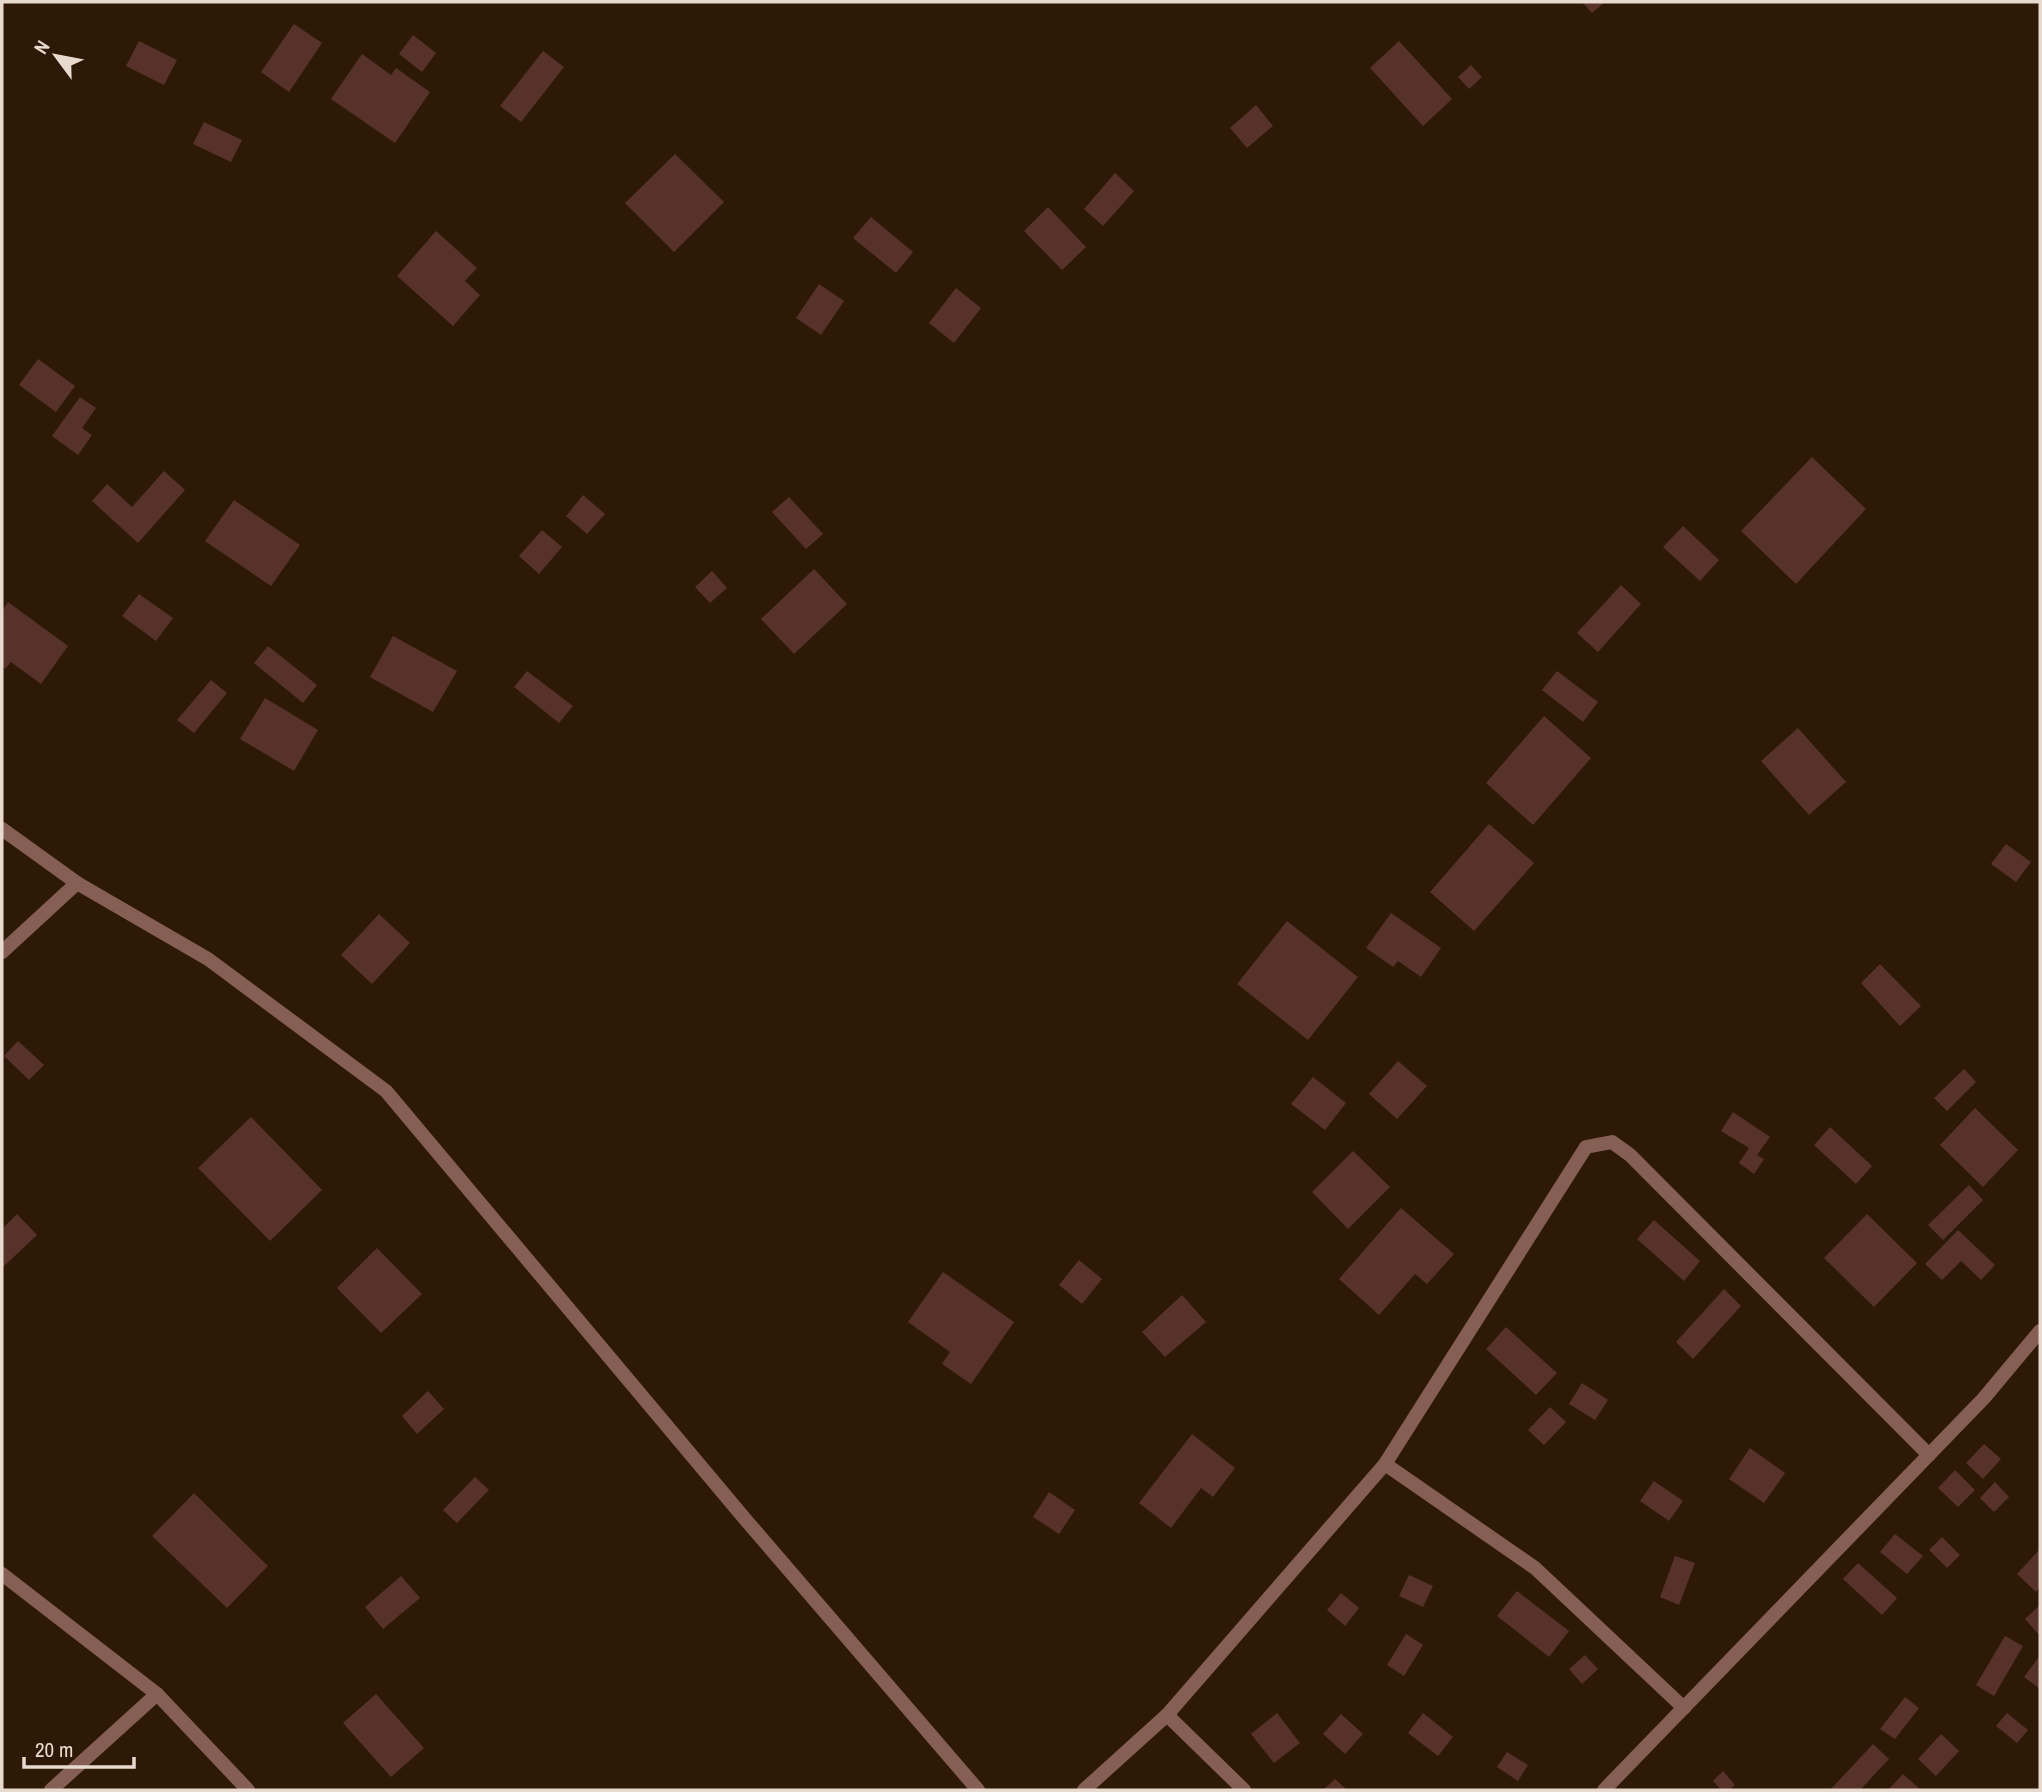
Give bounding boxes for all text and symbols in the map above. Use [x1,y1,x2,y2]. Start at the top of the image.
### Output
north arrow [21,21,91,91]
text: N [28,35,56,59]
scale bar [24,1726,135,1770]
text: 20 m [35,1735,73,1764]

